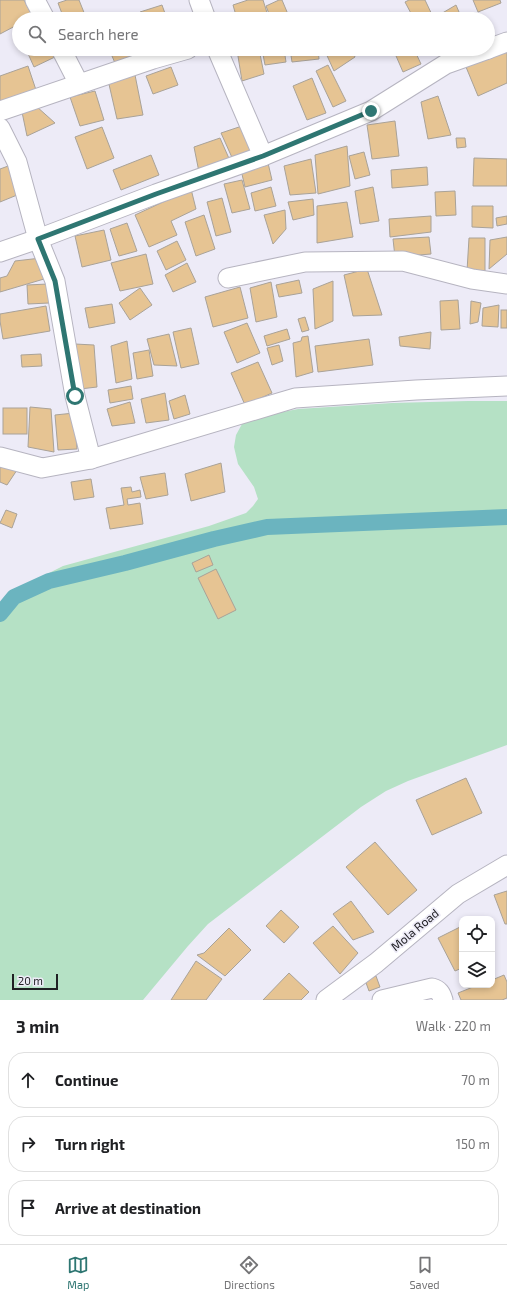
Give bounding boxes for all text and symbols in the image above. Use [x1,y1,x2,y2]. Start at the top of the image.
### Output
search box [12,12,495,56]
icon: search [26,23,48,45]
text: Search here [58,25,139,43]
route end [362,102,380,120]
route start [66,387,84,405]
street label: Mola Road [388,905,441,953]
map controls [459,916,495,988]
button: locate [459,916,495,952]
button: layers [459,952,495,988]
scale bar [12,972,58,991]
text: 20 m [18,974,43,987]
text: 3 min [16,1016,59,1036]
text: Walk · 220 m [416,1018,491,1034]
icon: ahead [17,1069,39,1091]
text: Continue [55,1071,118,1089]
text: 70 m [461,1072,490,1088]
icon: right [17,1133,39,1155]
text: Turn right [55,1135,125,1153]
text: 150 m [456,1136,490,1152]
icon: arrive [17,1197,39,1219]
text: Arrive at destination [55,1199,201,1217]
tab: Map [67,1254,89,1291]
tab: Directions [224,1254,275,1291]
tab: Saved [409,1254,440,1291]

